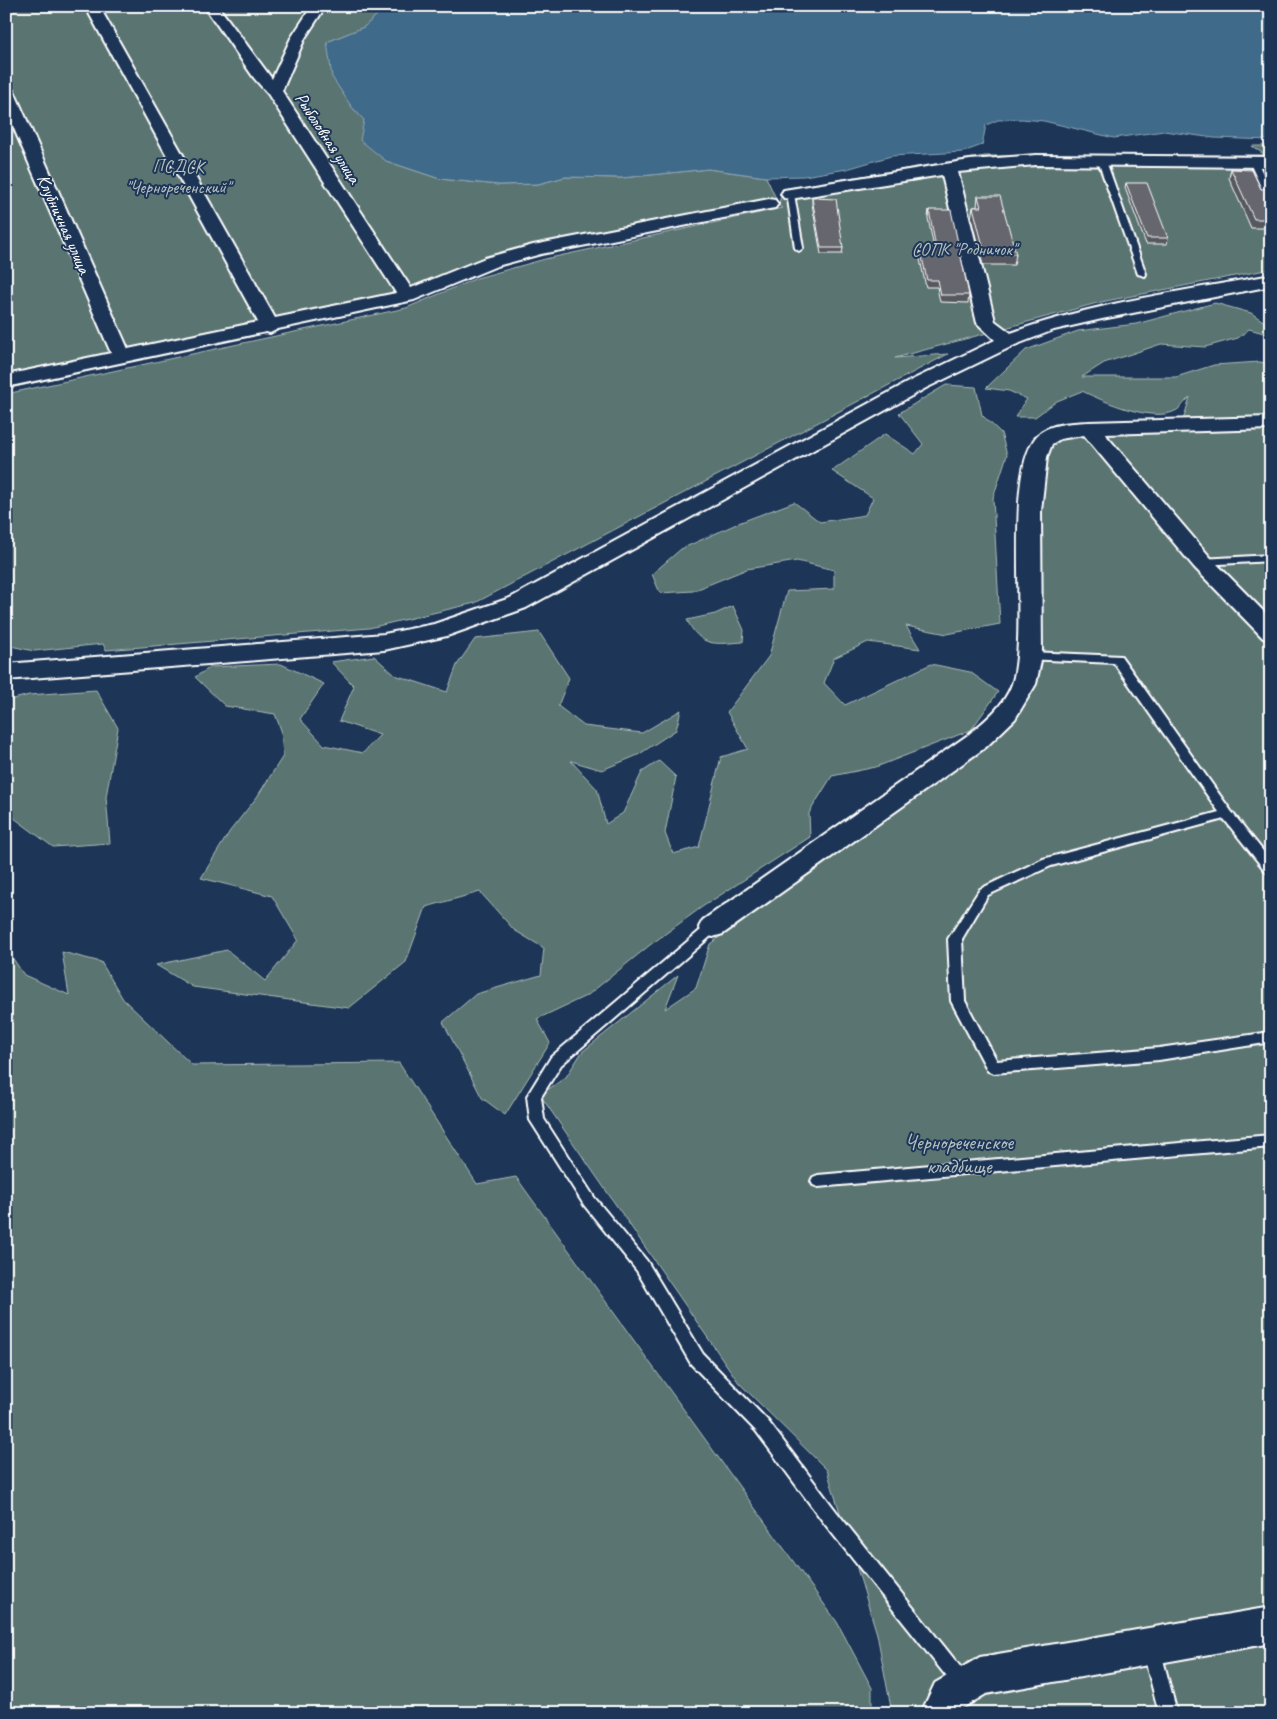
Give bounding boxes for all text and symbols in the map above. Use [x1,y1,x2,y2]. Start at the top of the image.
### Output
street label: Рыболовная улица [290,88,366,189]
park label: ПСДСК "Чернореченский" [126,155,234,198]
street label: Клубничная улица [32,171,96,278]
park label: СОПК "Родничок" [912,238,1020,260]
park label: Чернореченское кладбище [905,1129,1014,1179]

